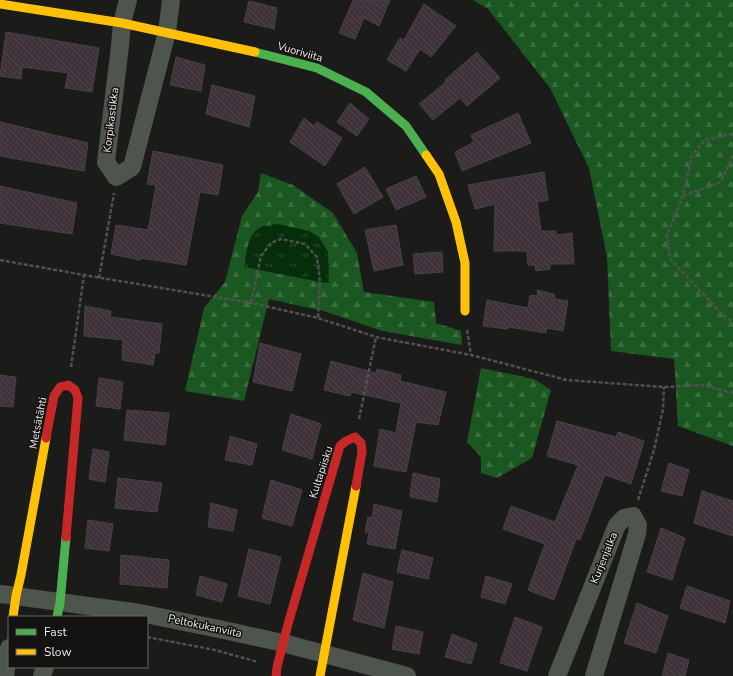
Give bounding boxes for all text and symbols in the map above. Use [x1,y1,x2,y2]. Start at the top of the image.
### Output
street label: Vuoriviita [275,38,324,66]
street label: Korpikastikka [100,86,122,153]
street label: Metsätähti [26,396,50,450]
street label: Kultapiisku [305,444,337,500]
street label: Kurjenjalka [587,530,621,586]
street label: Peltokukanviita [167,611,244,641]
legend [8,616,148,668]
text: Fast [44,624,67,640]
text: Slow [44,644,72,660]

